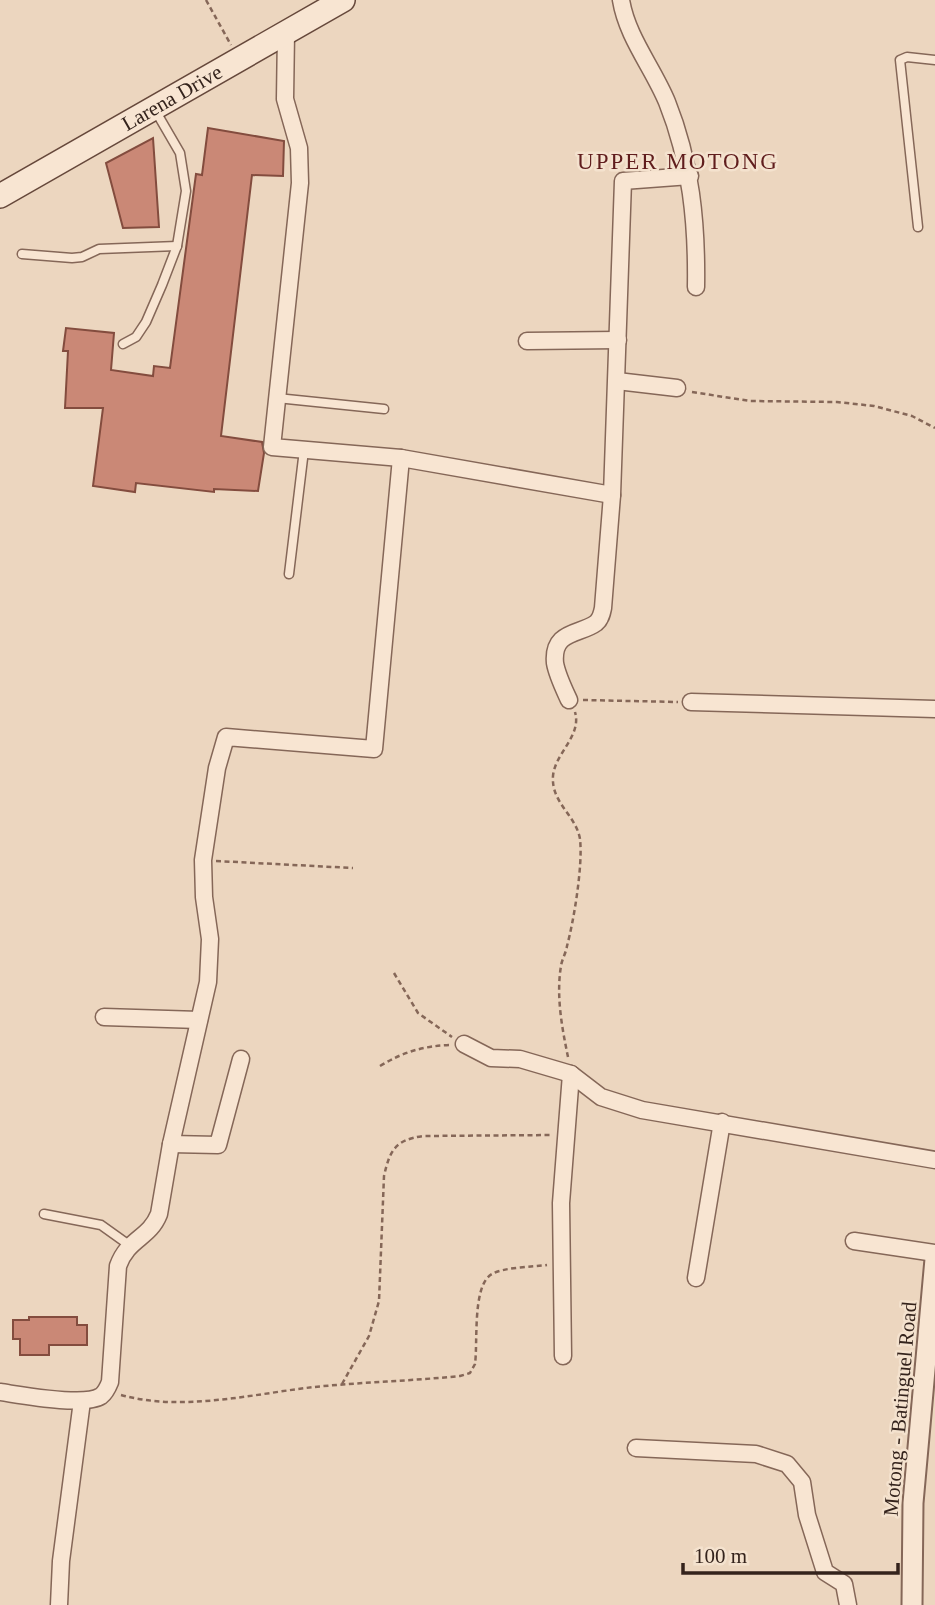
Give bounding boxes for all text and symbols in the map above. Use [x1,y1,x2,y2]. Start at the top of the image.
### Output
street label: Larena Drive [118,60,226,136]
district label: UPPER MOTONG [577,149,779,174]
street label: Motong - Batinguel Road [879,1300,921,1517]
scale bar [683,1532,898,1576]
text: 100 m [694,1544,747,1568]

